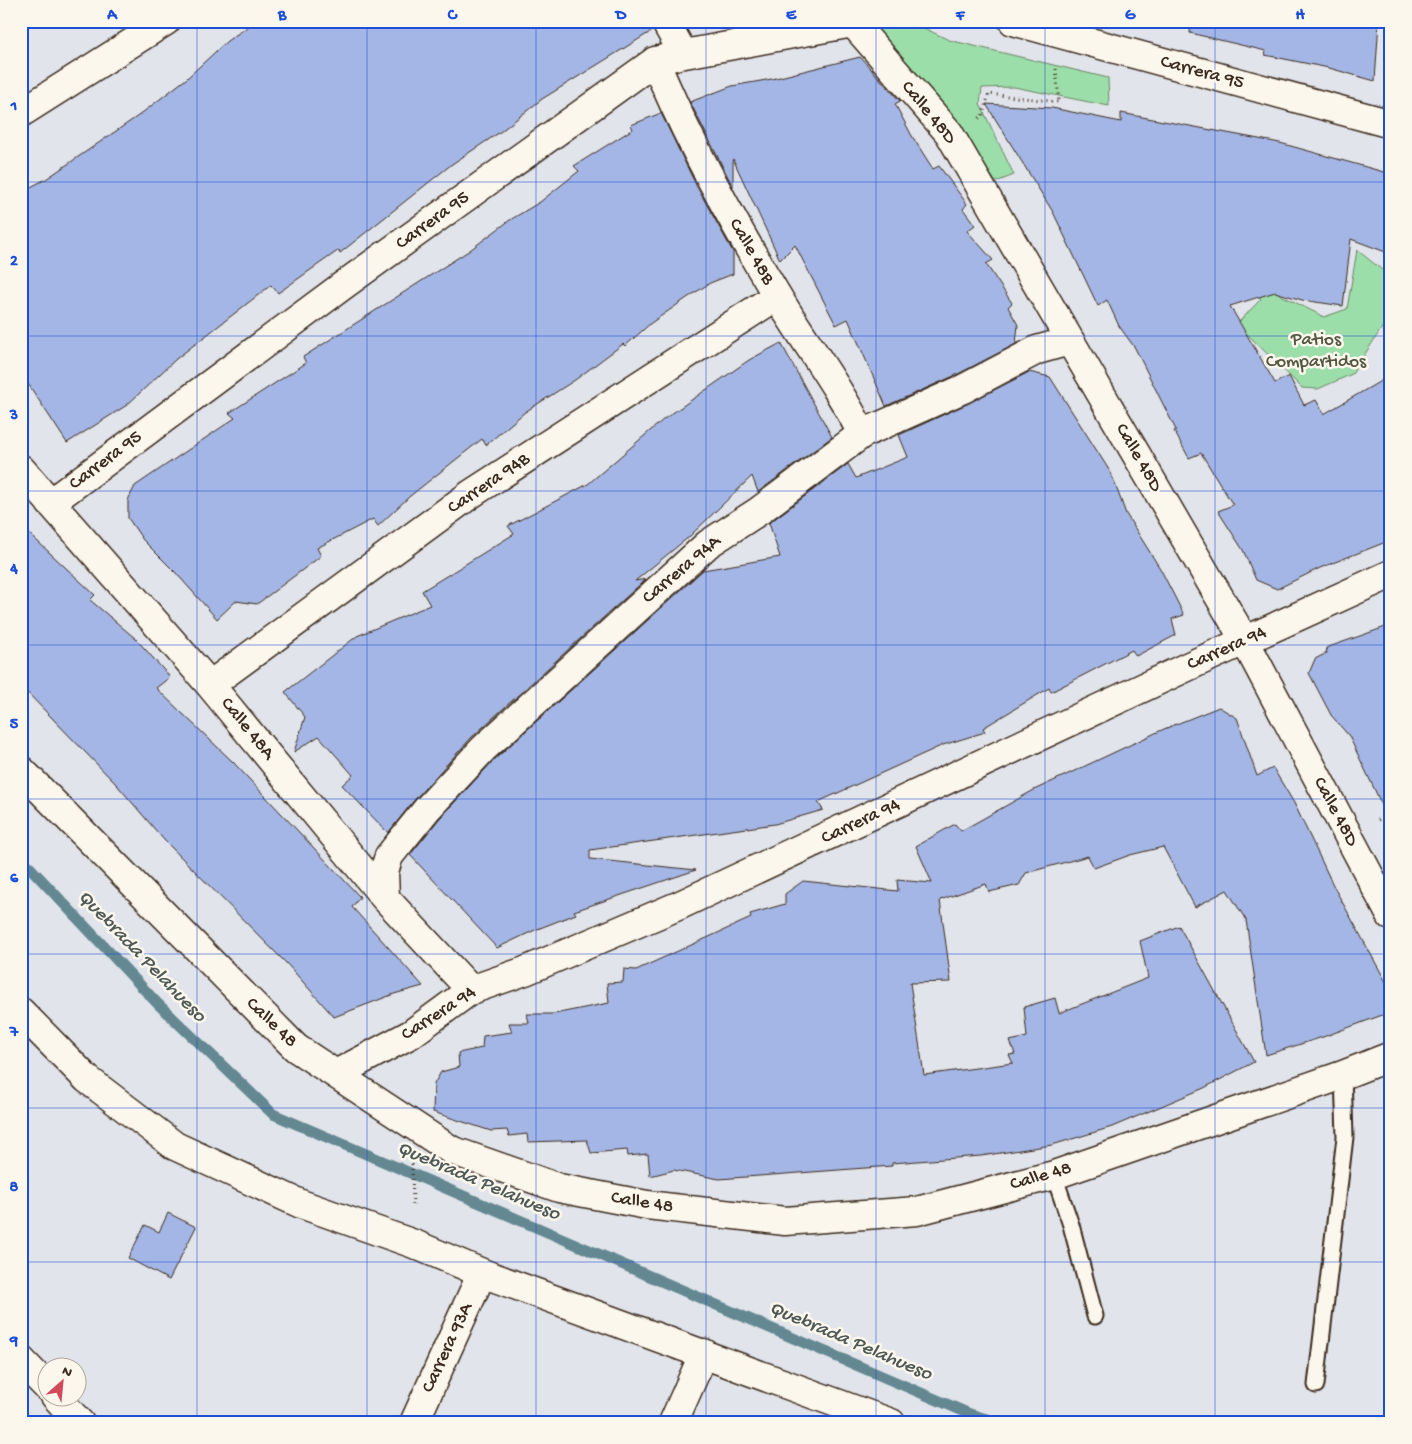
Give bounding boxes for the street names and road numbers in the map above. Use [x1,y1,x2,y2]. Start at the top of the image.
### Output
street label: Carrera 95 [1158,51,1246,95]
street label: Calle 48D [895,76,961,150]
street label: Carrera 95 [392,187,474,255]
street label: Calle 48B [723,215,780,290]
street label: Calle 48D [1109,420,1167,497]
street label: Carrera 95 [65,426,147,496]
street label: Carrera 94B [444,447,535,520]
street label: Carrera 94A [638,529,727,610]
street label: Carrera 94 [1184,621,1270,677]
street label: Calle 48A [215,693,280,766]
street label: Calle 48D [1307,773,1363,851]
street label: Carrera 94 [818,794,904,850]
street label: Carrera 94 [397,981,481,1047]
street label: Calle 48 [240,993,302,1053]
street label: Calle 48 [1008,1157,1074,1197]
street label: Calle 48 [609,1187,675,1219]
street label: Carrera 93A [417,1298,480,1397]

